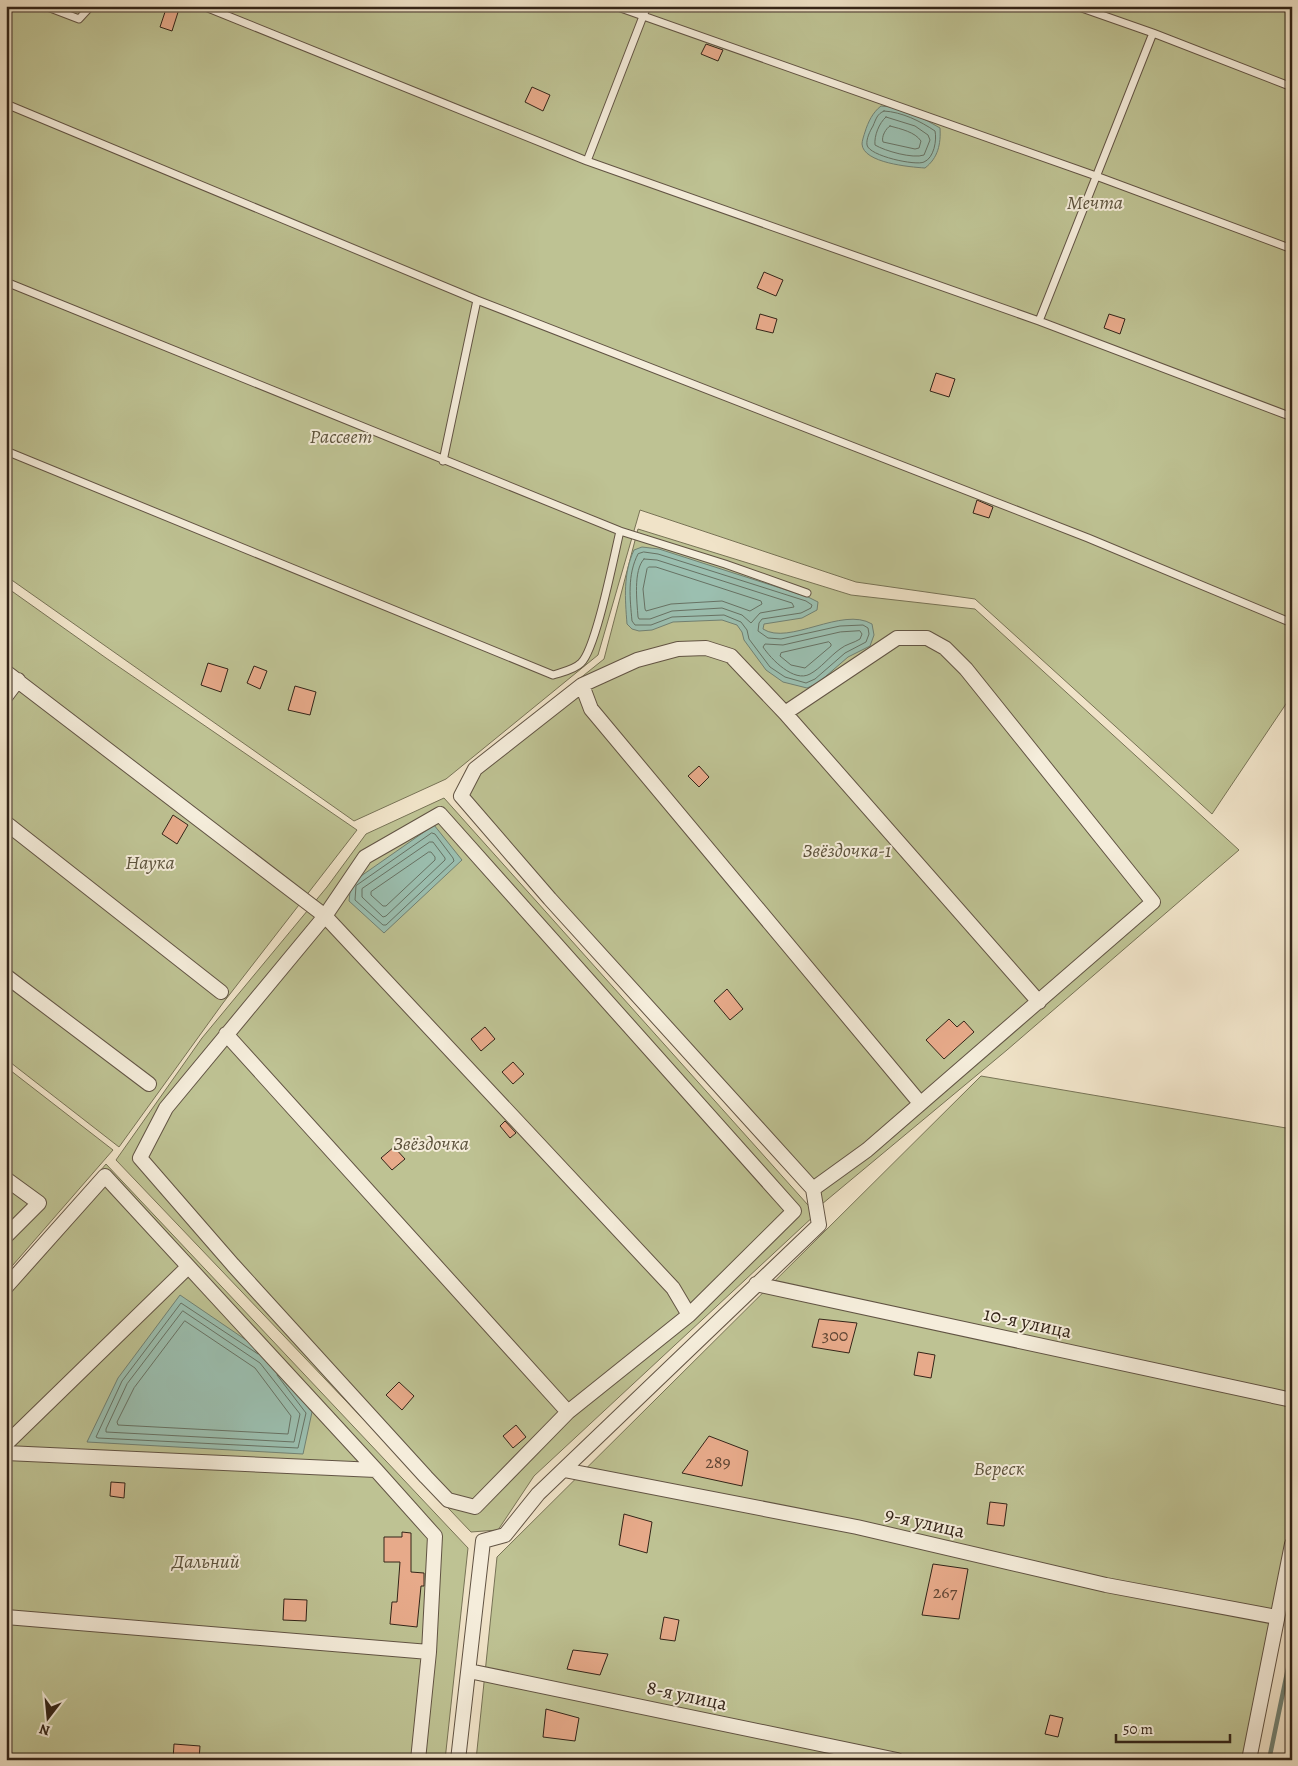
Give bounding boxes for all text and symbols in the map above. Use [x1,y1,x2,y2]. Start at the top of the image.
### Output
park label: Мечта [1067,189,1123,216]
park label: Рассвет [309,423,373,450]
park label: Звёздочка-1 [802,837,892,864]
park label: Наука [125,849,175,876]
park label: Звёздочка [393,1130,469,1157]
street label: 10-я улица [981,1300,1075,1345]
house number: 300 [822,1323,848,1347]
house number: 289 [705,1450,731,1474]
park label: Вереск [973,1455,1025,1482]
street label: 9-я улица [882,1500,968,1545]
park label: Дальний [170,1548,240,1575]
house number: 267 [933,1580,958,1604]
street label: 8-я улица [644,1674,730,1717]
north arrow [22,1694,72,1744]
scale bar [1116,1711,1229,1743]
text: N [37,1719,52,1741]
text: 50 m [1123,1719,1153,1739]

